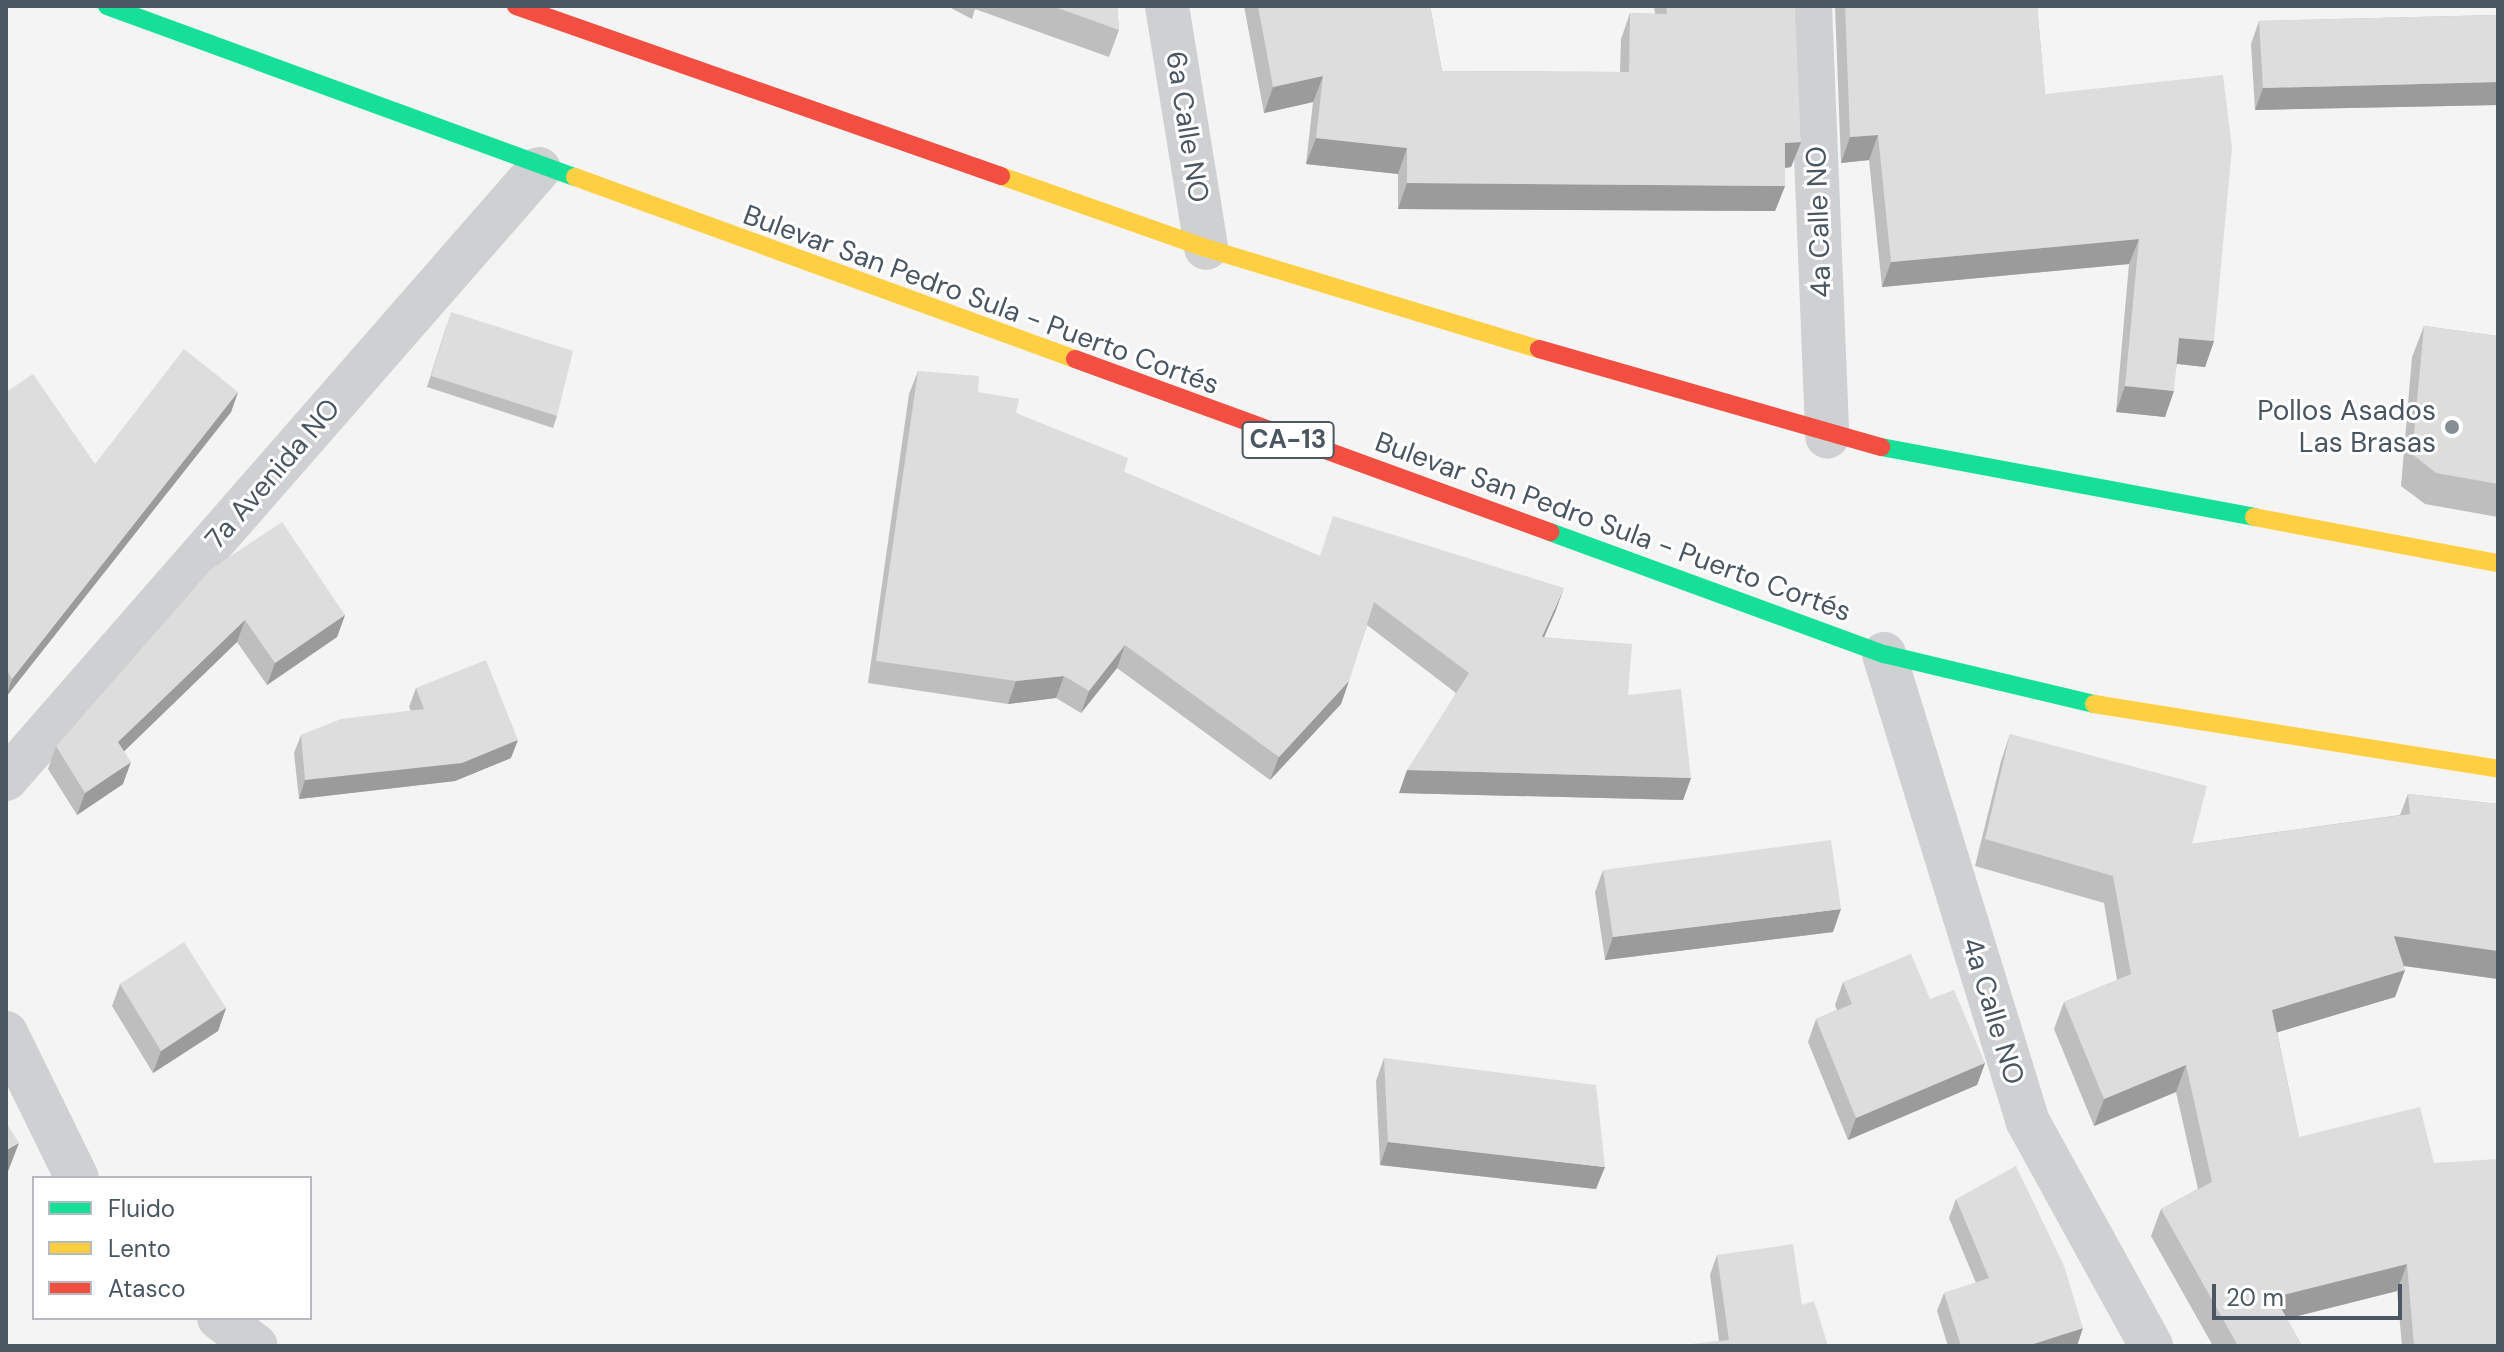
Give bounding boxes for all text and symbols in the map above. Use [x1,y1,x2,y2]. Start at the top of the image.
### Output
street label: 6a Calle NO [1158,49,1216,205]
street label: 4a Calle NO [1800,146,1838,298]
street label: Bulevar San Pedro Sula - Puerto Cortés [738,198,1224,402]
street label: 7a Avenida NO [199,392,347,556]
place label: Pollos Asados Las Brasas [2257,394,2436,460]
road number: CA-13 [1240,418,1336,462]
marker: Pollos Asados Las Brasas [2443,418,2461,436]
street label: Bulevar San Pedro Sula - Puerto Cortés [1370,425,1856,629]
street label: 4a Calle NO [1955,933,2031,1089]
legend [32,1176,312,1320]
text: Fluido [108,1193,175,1224]
text: Lento [108,1233,171,1264]
scale bar [2216,1268,2406,1318]
text: Atasco [108,1273,185,1304]
text: 20 m [2226,1282,2284,1313]

